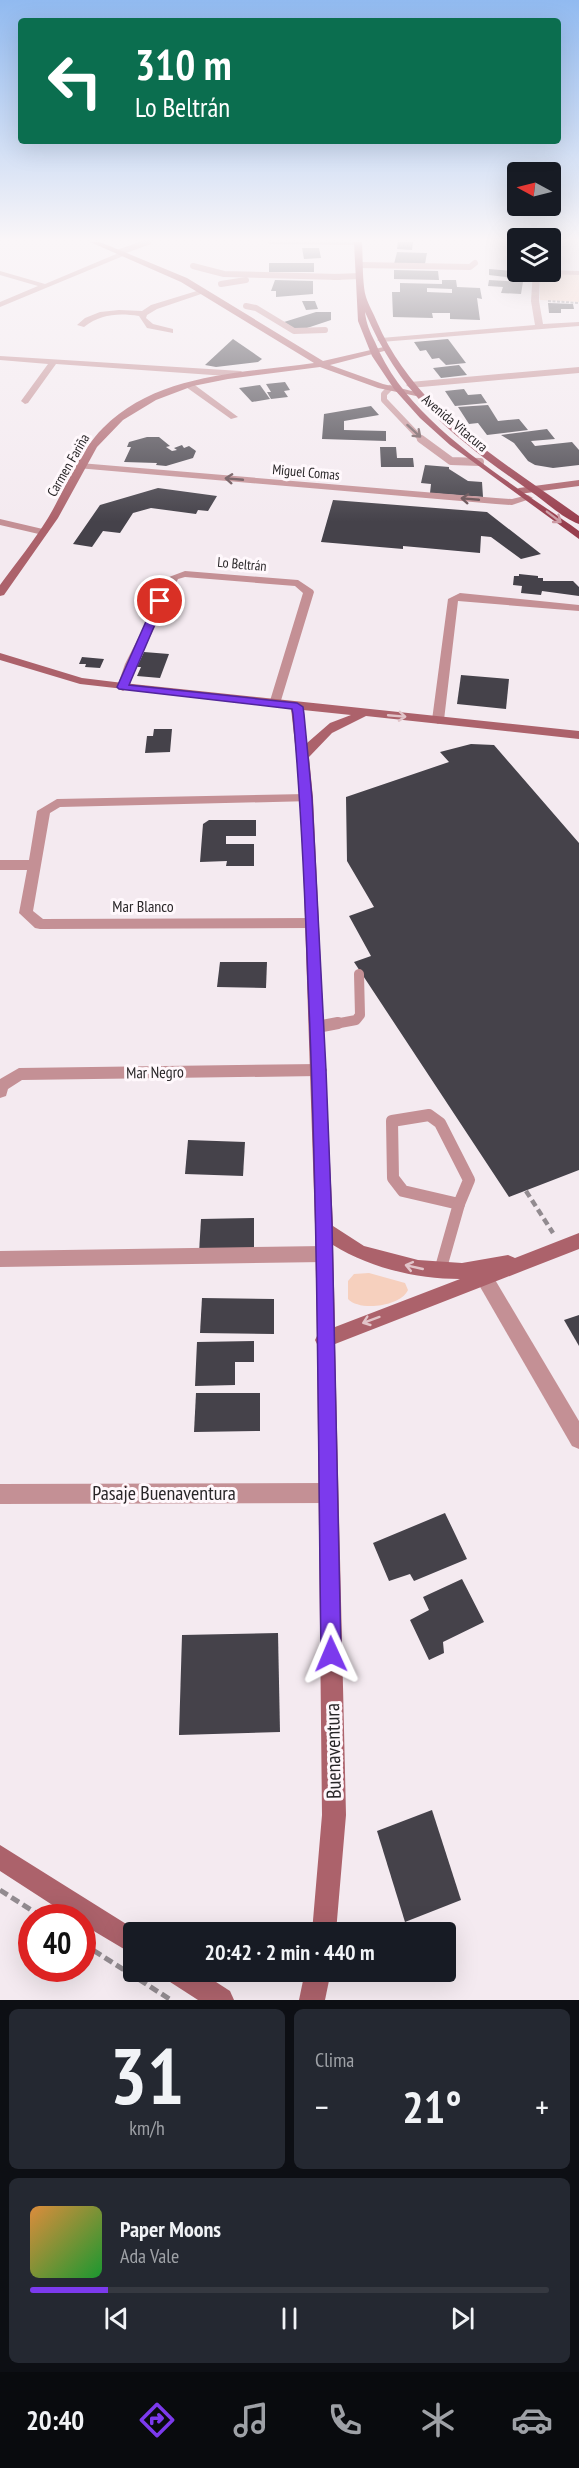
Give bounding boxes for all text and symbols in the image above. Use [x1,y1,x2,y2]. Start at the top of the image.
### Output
text: 310 m [135,37,232,92]
icon: left [36,42,114,120]
text: Lo Beltrán [135,90,230,124]
north arrow [507,162,561,216]
map controls [507,162,561,282]
button: layers [507,228,561,282]
street label: Avenida Vitacura [418,390,492,456]
one-way arrow [407,424,422,438]
street label: Carmen Fariña [43,430,93,500]
street label: Miguel Comas [272,460,341,484]
one-way arrow [225,473,245,484]
one-way arrow [461,493,481,504]
one-way arrow [545,511,561,523]
street label: Lo Beltrán [217,553,267,575]
pin [134,575,185,626]
icon: arrive [143,584,176,617]
one-way arrow [387,711,407,722]
street label: Mar Blanco [112,896,174,916]
street label: Mar Negro [126,1061,184,1083]
one-way arrow [405,1260,424,1272]
one-way arrow [362,1316,381,1327]
street label: Pasaje Buenaventura [92,1480,236,1506]
position arrow [299,1622,363,1686]
street label: Buenaventura [319,1703,347,1799]
speed limit sign: 40 [18,1904,96,1982]
text: 20:42 · 2 min · 440 m [204,1938,375,1966]
text: 31 [110,2025,184,2126]
text: Clima [315,2047,354,2073]
text: 21° [402,2077,462,2135]
text: − [315,2085,329,2128]
text: + [535,2085,549,2128]
text: km/h [129,2115,165,2141]
text: Paper Moons [120,2215,221,2243]
text: Ada Vale [120,2243,179,2269]
icon: previous [100,2302,133,2335]
icon: pause [273,2302,306,2335]
icon: next [446,2302,479,2335]
icon: directions [136,2399,178,2441]
icon: music [230,2399,272,2441]
icon: phone [324,2399,366,2441]
icon: climate [417,2399,459,2441]
icon: car [511,2399,553,2441]
text: 20:40 [26,2403,84,2437]

